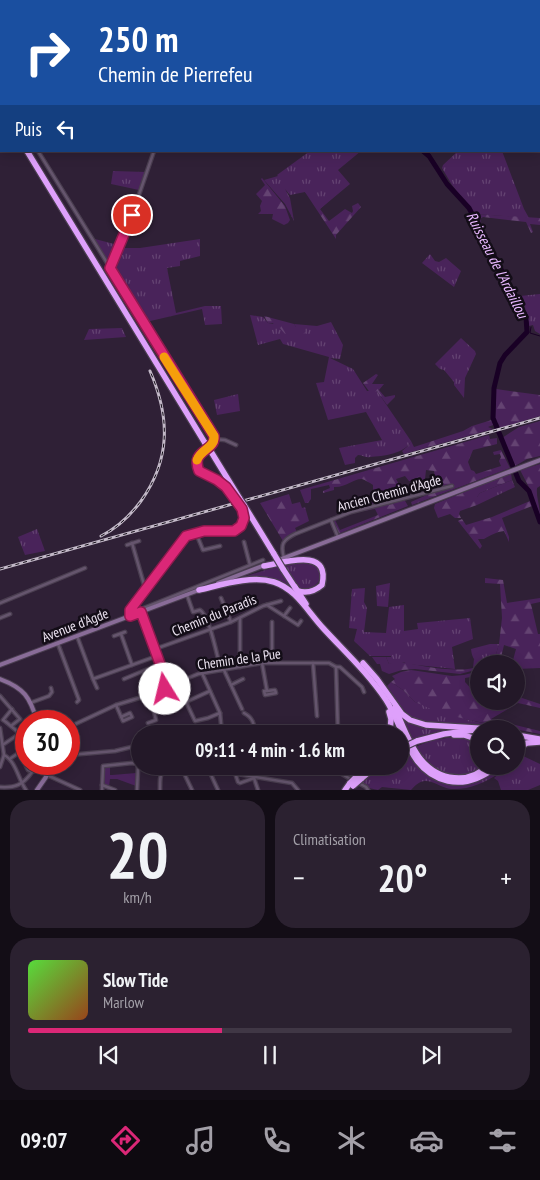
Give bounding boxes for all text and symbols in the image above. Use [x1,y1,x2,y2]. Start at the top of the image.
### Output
text: 250 m [98,16,179,62]
icon: right [15,20,80,85]
text: Chemin de Pierrefeu [98,60,253,88]
icon: left [52,115,80,143]
text: Puis [15,117,42,141]
pin [111,194,153,236]
icon: arrive [118,201,146,229]
water label: Ruisseau de l'Ardaillou [463,209,533,322]
street label: Ancien Chemin d'Agde [335,470,443,516]
street label: Chemin du Paradis [169,590,259,640]
street label: Avenue d'Agde [39,604,111,646]
street label: Chemin de la Pue [196,644,282,674]
map controls [470,655,525,775]
button: sound [470,655,525,710]
position arrow [138,662,190,714]
speed limit sign: 30 [15,710,80,775]
button: search [470,720,525,775]
text: 09:11 · 4 min · 1.6 km [195,738,345,762]
text: 20 [106,812,169,896]
text: Climatisation [293,829,366,849]
text: 20° [377,853,428,902]
text: − [293,859,305,896]
text: + [500,859,512,896]
text: km/h [123,887,152,907]
text: Slow Tide [103,968,168,992]
text: Marlow [103,992,144,1012]
icon: previous [95,1041,123,1069]
icon: pause [256,1041,284,1069]
icon: next [417,1041,445,1069]
icon: directions [108,1123,143,1158]
icon: music [183,1123,218,1158]
icon: phone [259,1123,294,1158]
icon: climate [334,1123,369,1158]
icon: car [409,1123,444,1158]
icon: filters [485,1123,520,1158]
text: 09:07 [20,1126,68,1154]

